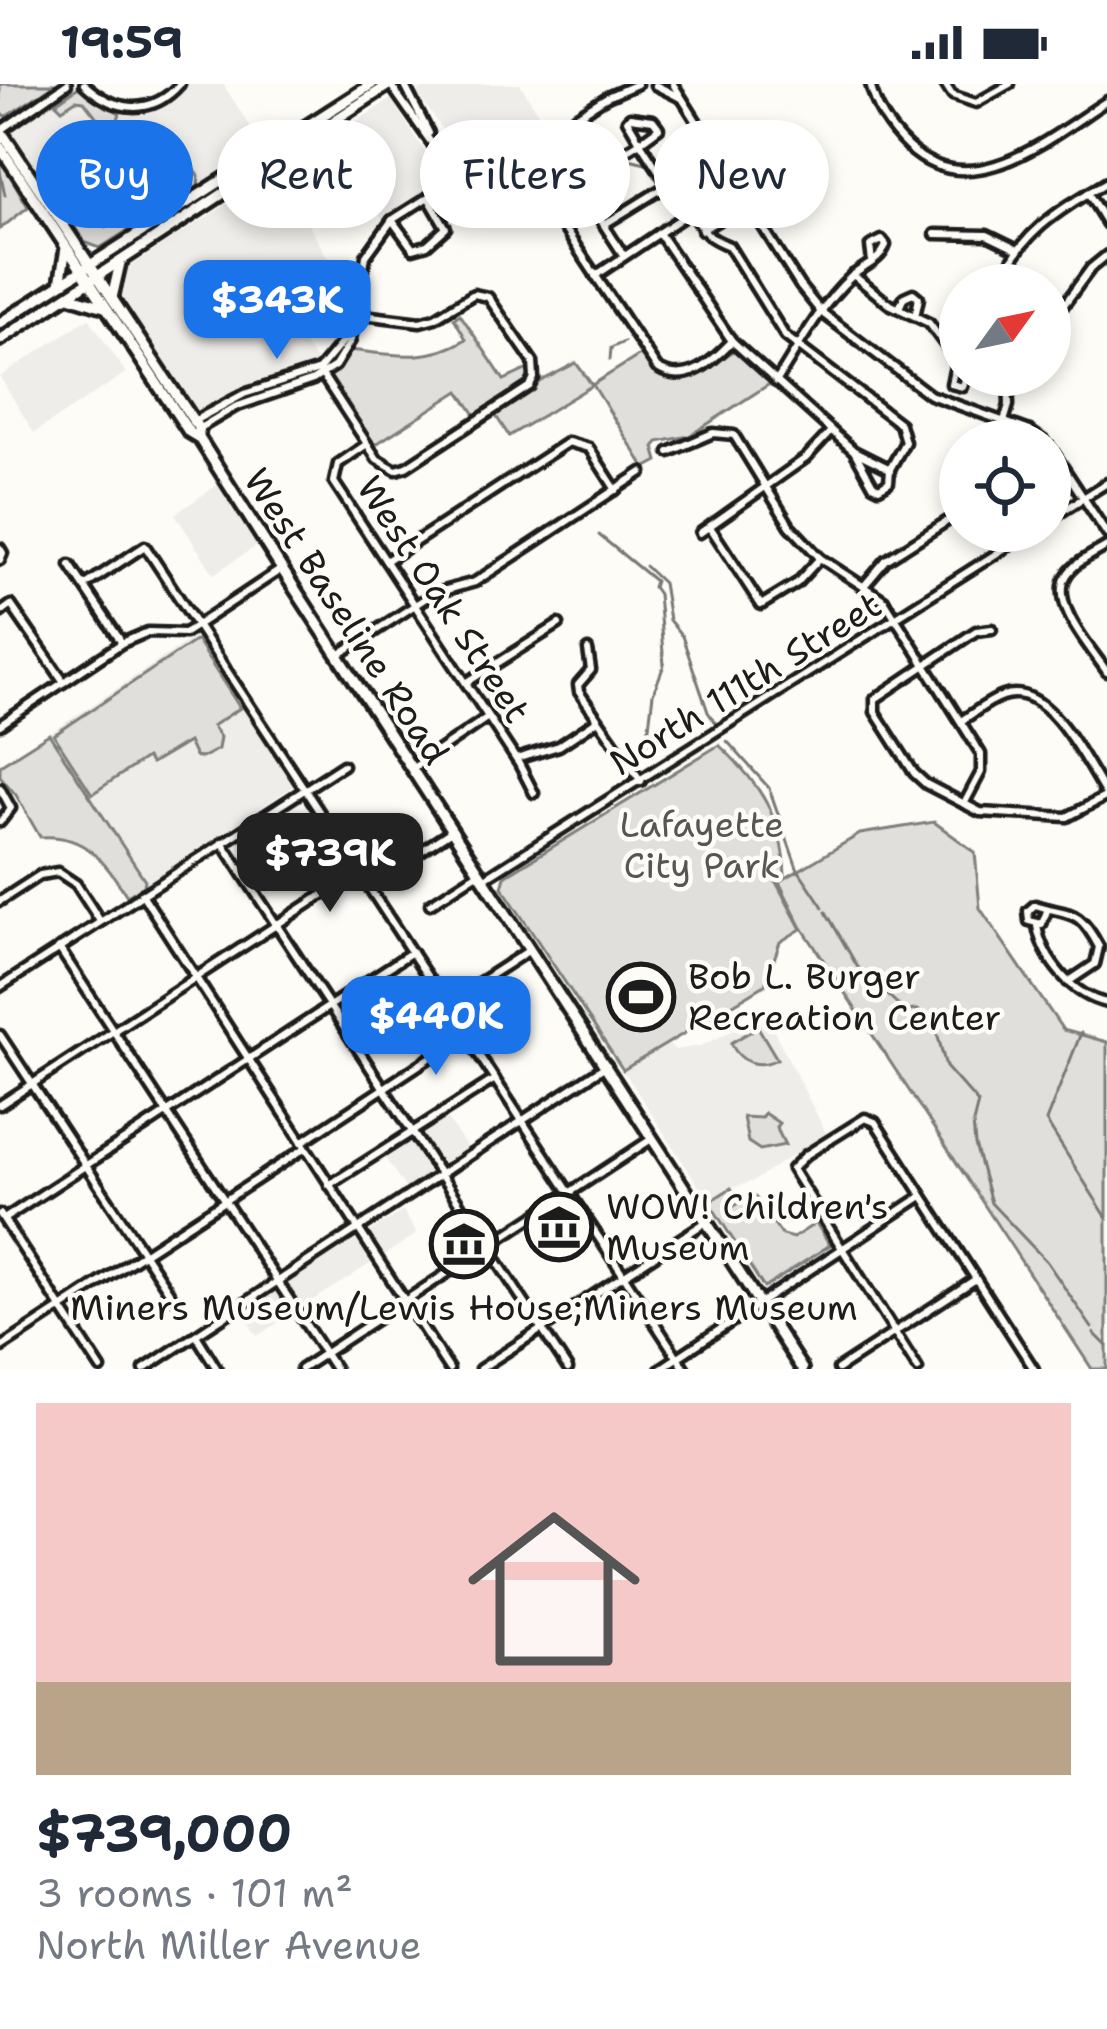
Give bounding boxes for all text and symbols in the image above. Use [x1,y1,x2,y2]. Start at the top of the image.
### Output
text: 19:59 [60,12,184,72]
chip: Buy [36,120,193,228]
chip: Rent [217,120,396,228]
chip: Filters [420,120,630,228]
chip: New [654,120,829,228]
pin: $343K [193,260,361,362]
north arrow [939,264,1071,396]
map controls [939,264,1071,552]
text: $343K [211,273,343,325]
button: locate [939,420,1071,552]
street label: West Baseline Road [232,459,461,774]
street label: West Oak Street [345,466,542,732]
street label: North 111th Street [600,580,891,787]
park label: Lafayette City Park [620,800,785,890]
pin: $739K [246,813,414,915]
text: $739K [264,826,396,878]
place label: Bob L. Burger Recreation Center [688,952,1001,1042]
sports icon: Bob L. Burger Recreation Center [606,962,676,1032]
pin: $440K [352,976,520,1078]
text: $440K [369,989,503,1041]
place label: WOW! Children's Museum [606,1182,889,1272]
museum icon: WOW! Children's Museum [524,1192,594,1262]
museum icon: Miners Museum/Lewis House;Miners Museum [429,1209,499,1279]
place label: Miners Museum/Lewis House;Miners Museum [70,1283,858,1332]
icon: home [446,1481,662,1697]
text: $739,000 [36,1799,292,1867]
text: 3 rooms · 101 m² [36,1867,353,1919]
text: North Miller Avenue [36,1919,422,1971]

